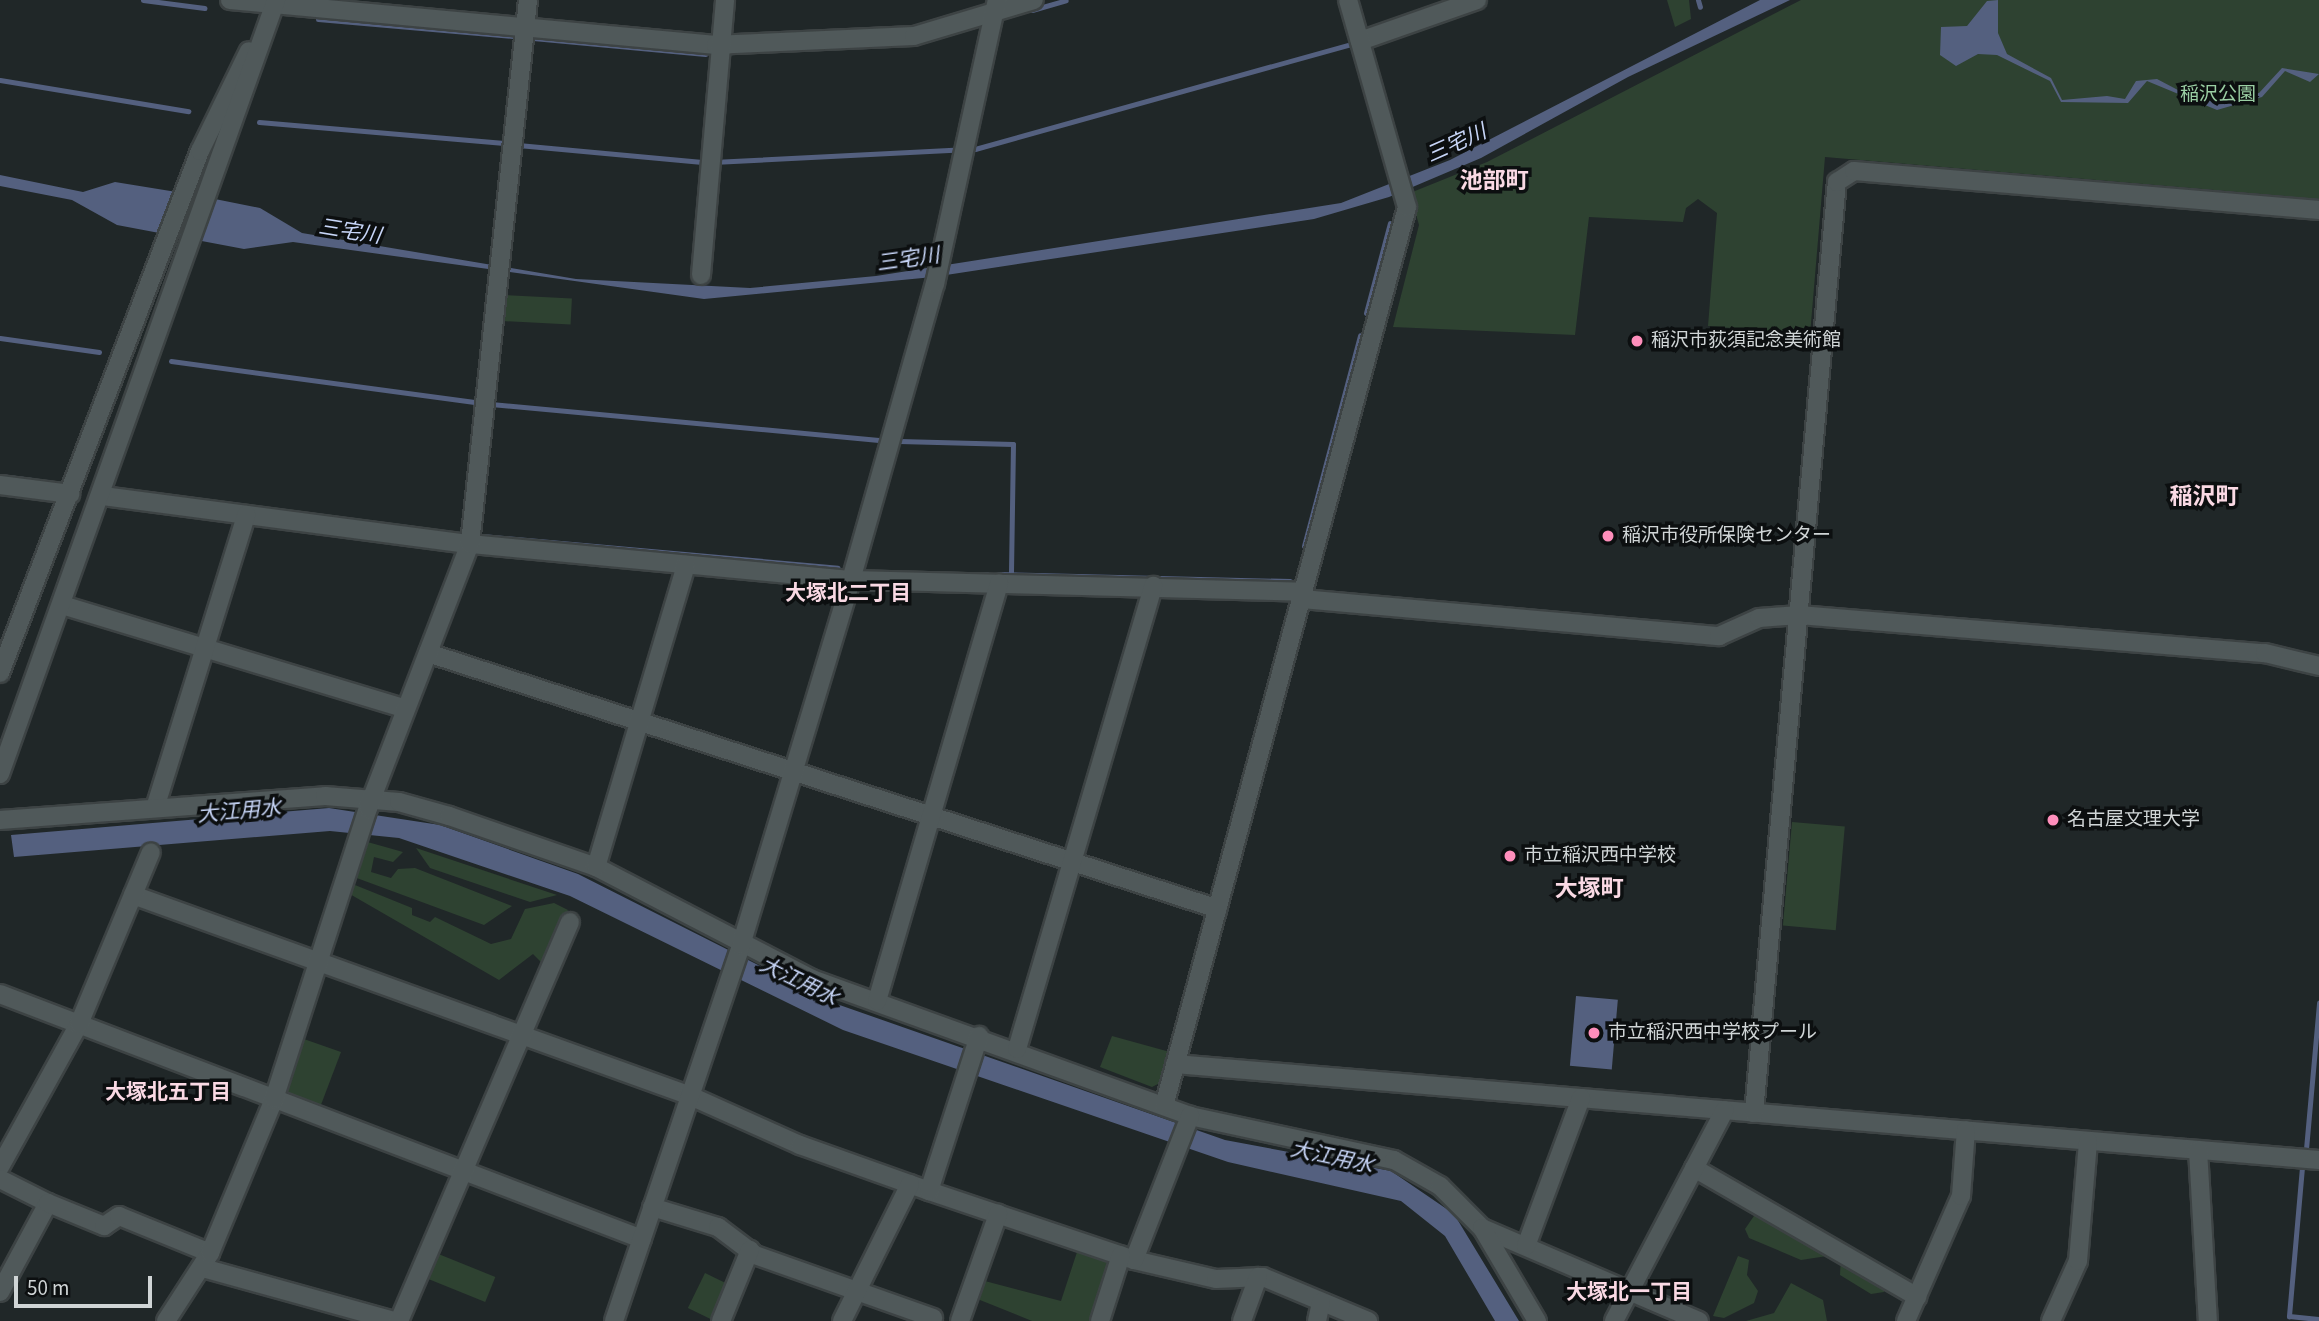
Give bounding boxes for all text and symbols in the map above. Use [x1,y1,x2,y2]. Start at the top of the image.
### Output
park label: 稲沢公園 [2180,84,2256,106]
water label: 三宅川 [1422,119,1490,167]
district label: 池部町 [1460,167,1528,195]
water label: 三宅川 [317,214,383,248]
water label: 三宅川 [875,242,941,276]
place label: 稲沢市荻須記念美術館 [1651,330,1841,352]
marker: 稲沢市荻須記念美術館 [1629,333,1645,349]
district label: 稲沢町 [2170,483,2238,511]
place label: 稲沢市役所保険センター [1622,525,1831,547]
marker: 稲沢市役所保険センター [1600,528,1616,544]
district label: 大塚北二丁目 [785,580,911,606]
water label: 大江用水 [196,795,282,827]
place label: 名古屋文理大学 [2067,809,2200,831]
marker: 名古屋文理大学 [2045,812,2061,828]
place label: 市立稲沢西中学校 [1524,845,1676,867]
marker: 市立稲沢西中学校 [1502,848,1518,864]
district label: 大塚町 [1555,875,1623,903]
water label: 大江用水 [756,951,842,1011]
place label: 市立稲沢西中学校プール [1608,1022,1817,1044]
marker: 市立稲沢西中学校プール [1586,1025,1602,1041]
district label: 大塚北五丁目 [105,1079,231,1105]
water label: 大江用水 [1288,1136,1376,1178]
scale bar [18,1262,156,1306]
text: 50 m [27,1273,69,1303]
district label: 大塚北一丁目 [1566,1279,1692,1305]

